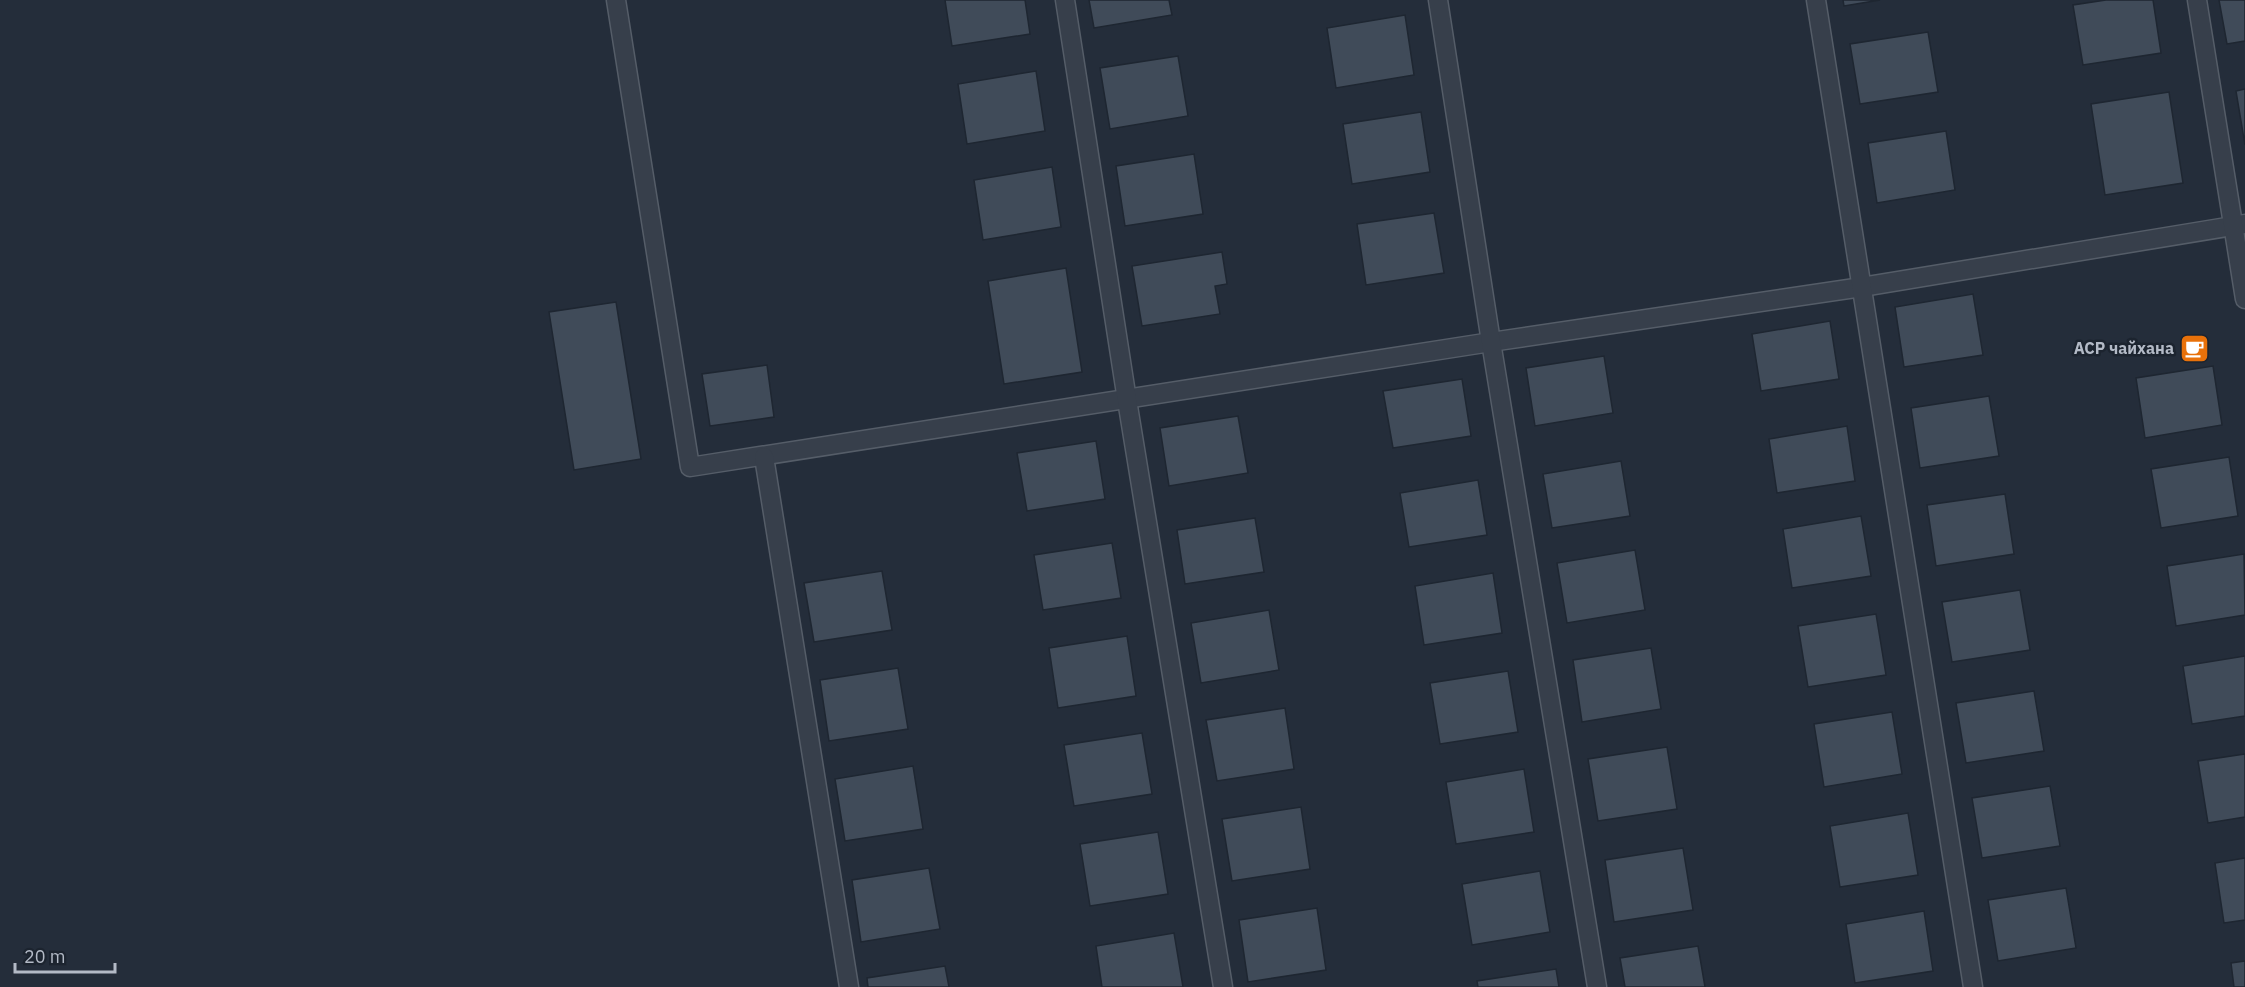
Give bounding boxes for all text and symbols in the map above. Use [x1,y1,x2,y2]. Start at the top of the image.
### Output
cafe icon: АСР чайхана [2179,332,2211,364]
place label: АСР чайхана [2074,338,2174,358]
scale bar [15,936,116,974]
text: 20 m [24,945,66,968]

